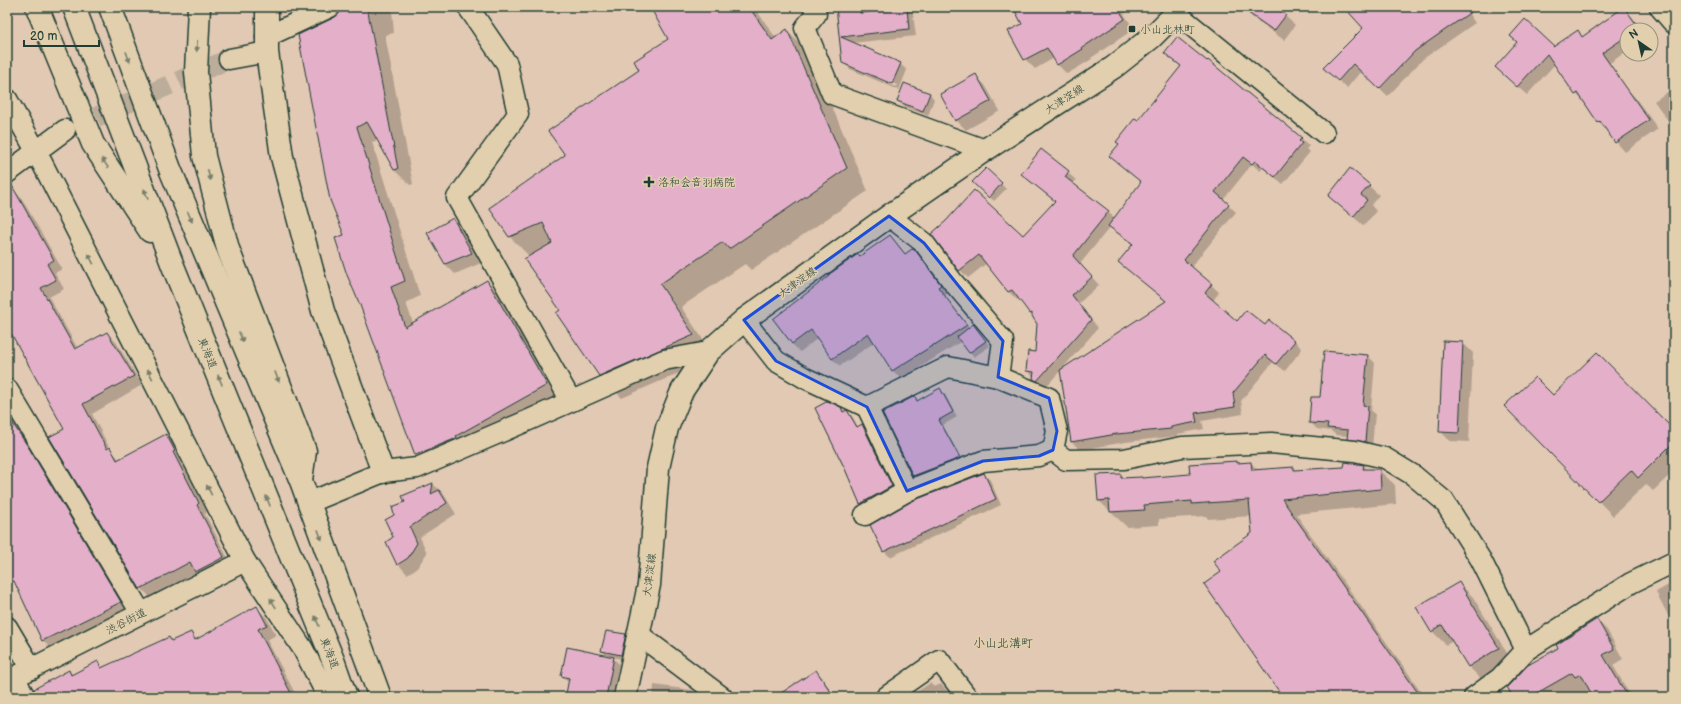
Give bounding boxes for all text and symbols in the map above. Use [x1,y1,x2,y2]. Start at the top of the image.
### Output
scale bar [24,22,99,48]
north arrow [1619,22,1659,62]
place label: 小山北林町 [1140,23,1195,36]
marker: 小山北林町 [1127,24,1137,34]
text: N [1627,26,1641,42]
text: 20 m [30,29,57,44]
one-way arrow [194,40,200,53]
one-way arrow [126,51,132,63]
street label: 大津淀線 [1042,82,1086,117]
one-way arrow [101,158,109,168]
one-way arrow [206,169,212,181]
marker: 洛和会音羽病院 [643,176,655,188]
place label: 洛和会音羽病院 [658,176,735,189]
one-way arrow [142,188,148,200]
one-way arrow [188,212,194,224]
one-way arrow [88,253,94,264]
street label: 大津淀線 [776,264,819,301]
one-way arrow [237,331,244,343]
street label: 東海道 [195,335,220,371]
one-way arrow [147,369,153,380]
one-way arrow [275,372,281,384]
one-way arrow [216,374,222,386]
one-way arrow [206,484,213,496]
one-way arrow [265,494,271,506]
one-way arrow [318,530,324,542]
street label: 大津淀線 [640,552,659,598]
one-way arrow [269,598,277,608]
street label: 渋谷街道 [104,606,149,637]
one-way arrow [314,616,320,627]
street label: 東海道 [318,635,342,671]
district label: 小山北溝町 [973,636,1033,651]

